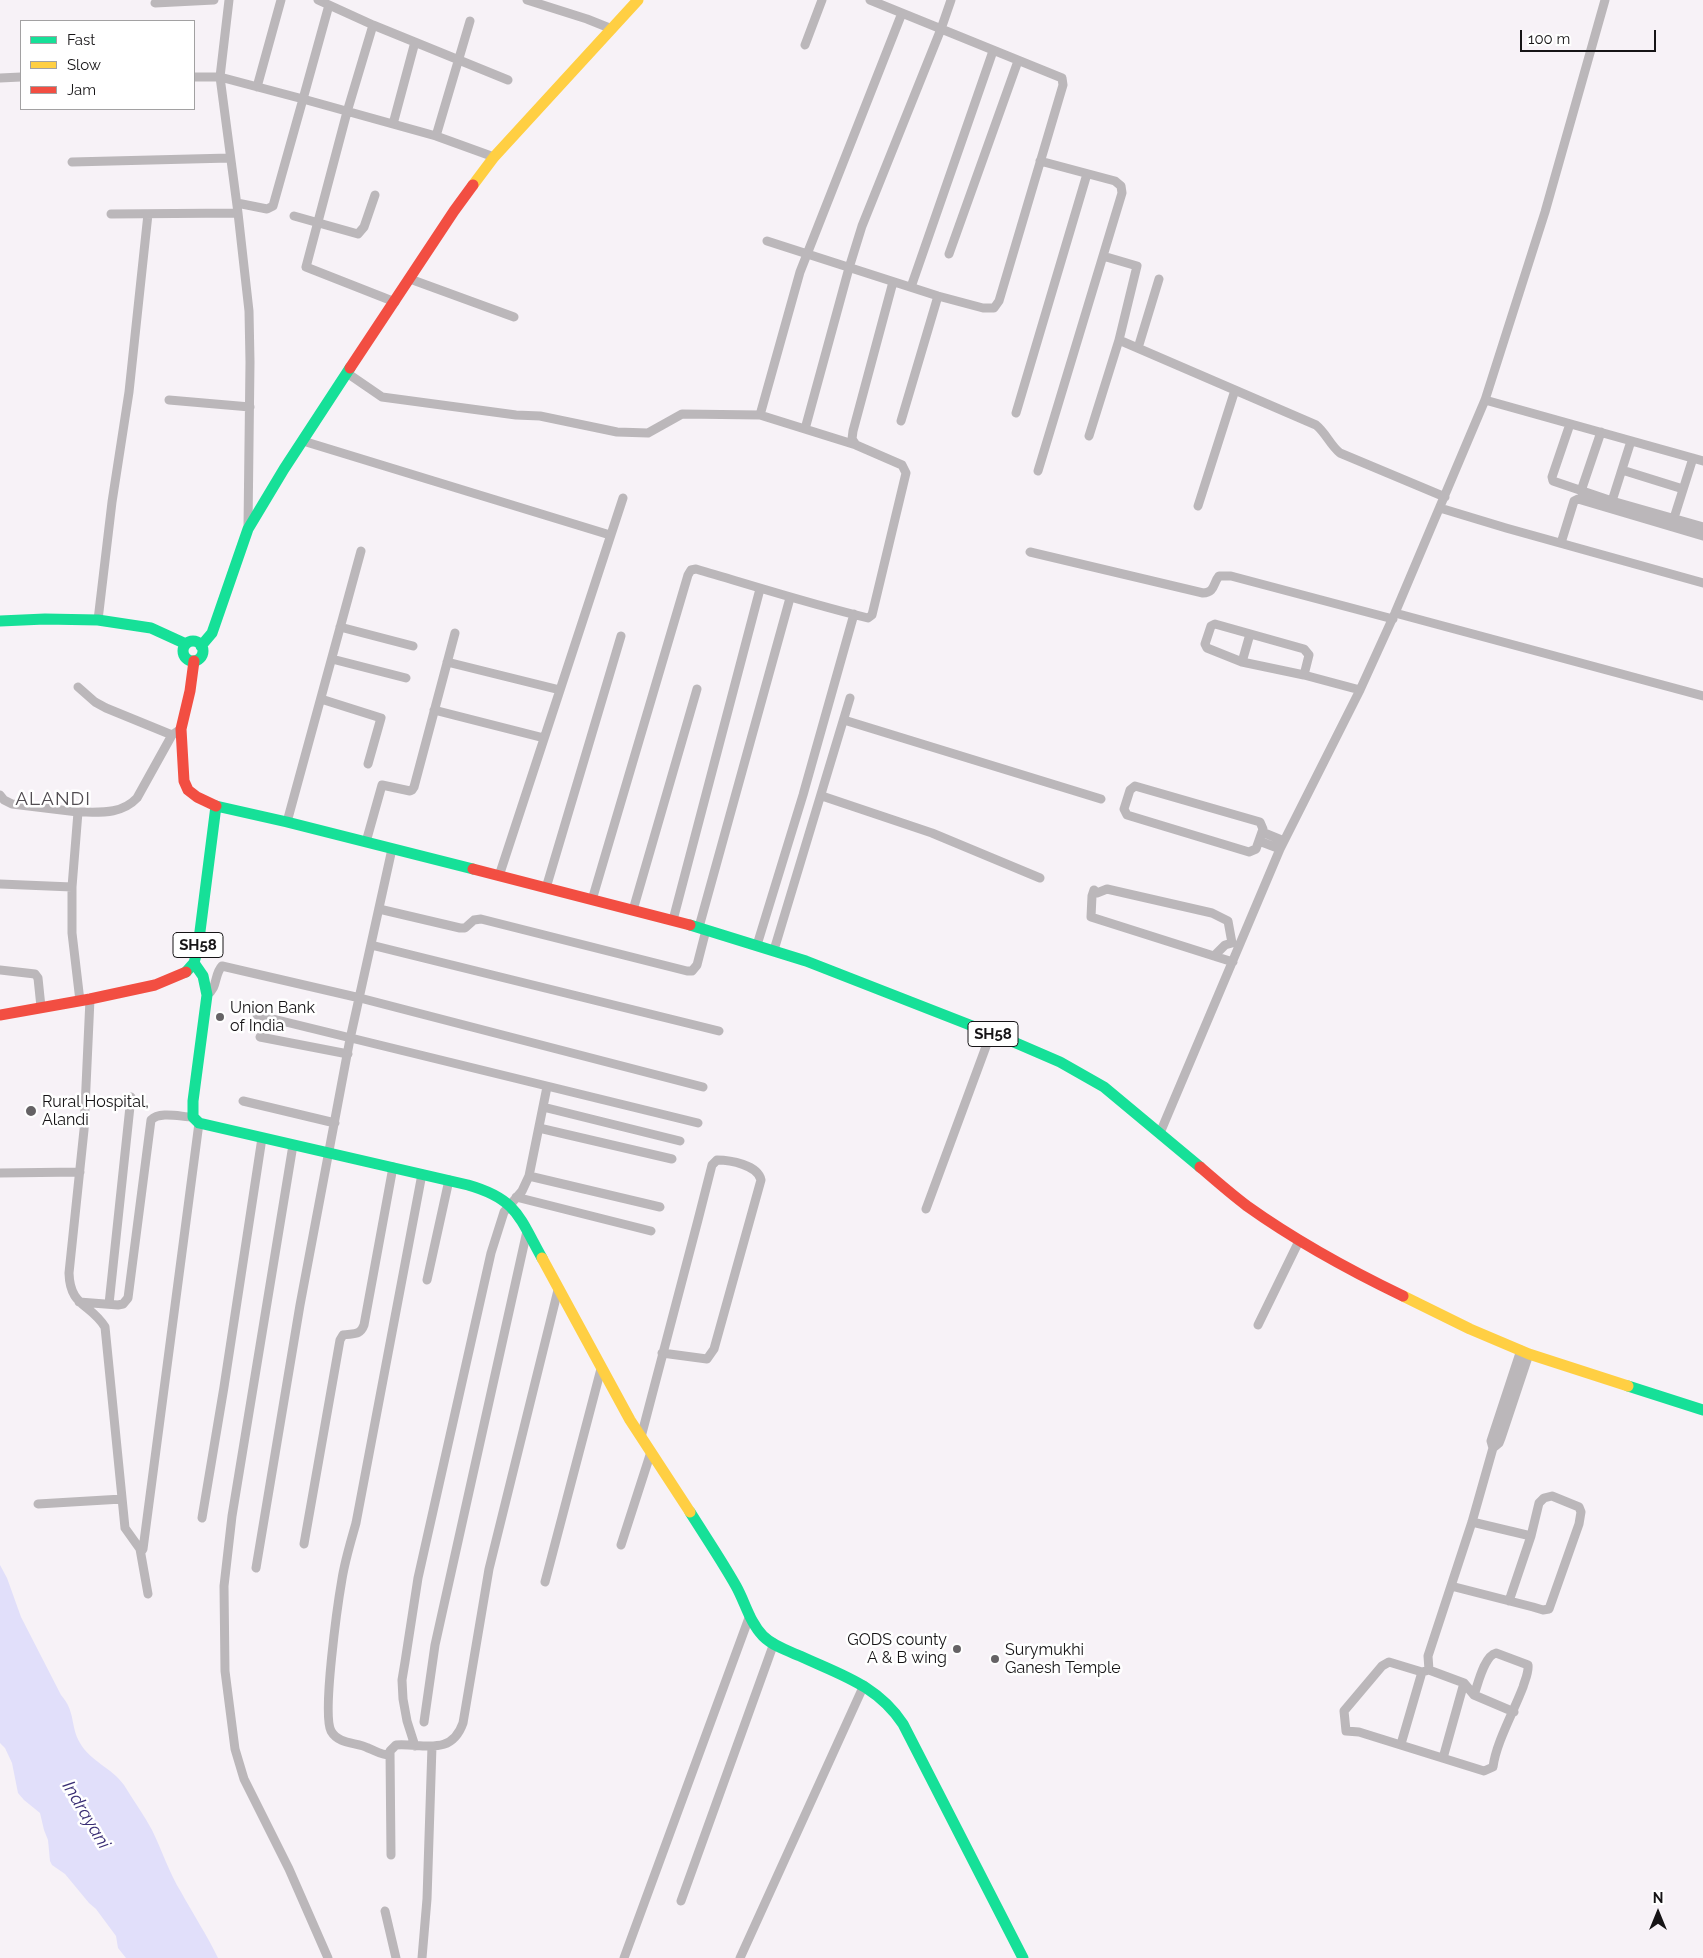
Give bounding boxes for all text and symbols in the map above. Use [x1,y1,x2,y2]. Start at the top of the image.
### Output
legend [20,20,195,110]
scale bar [1523,20,1659,52]
text: 100 m [1528,30,1570,48]
text: Fast [67,31,95,49]
text: Slow [67,56,101,74]
text: Jam [67,81,96,99]
district label: ALANDI [14,788,92,810]
road number: SH58 [173,932,223,958]
place label: Union Bank of India [230,998,315,1036]
marker: Union Bank of India [214,1011,226,1023]
road number: SH58 [968,1022,1018,1046]
place label: Rural Hospital, Alandi [42,1092,149,1130]
marker: Rural Hospital, Alandi [24,1104,38,1118]
place label: GODS county A & B wing [847,1630,947,1668]
place label: Surymukhi Ganesh Temple [1005,1640,1121,1678]
marker: GODS county A & B wing [951,1643,963,1655]
marker: Surymukhi Ganesh Temple [989,1653,1001,1665]
water label: Indrayani [57,1777,115,1853]
north arrow [1633,1888,1683,1938]
text: N [1653,1890,1663,1906]

